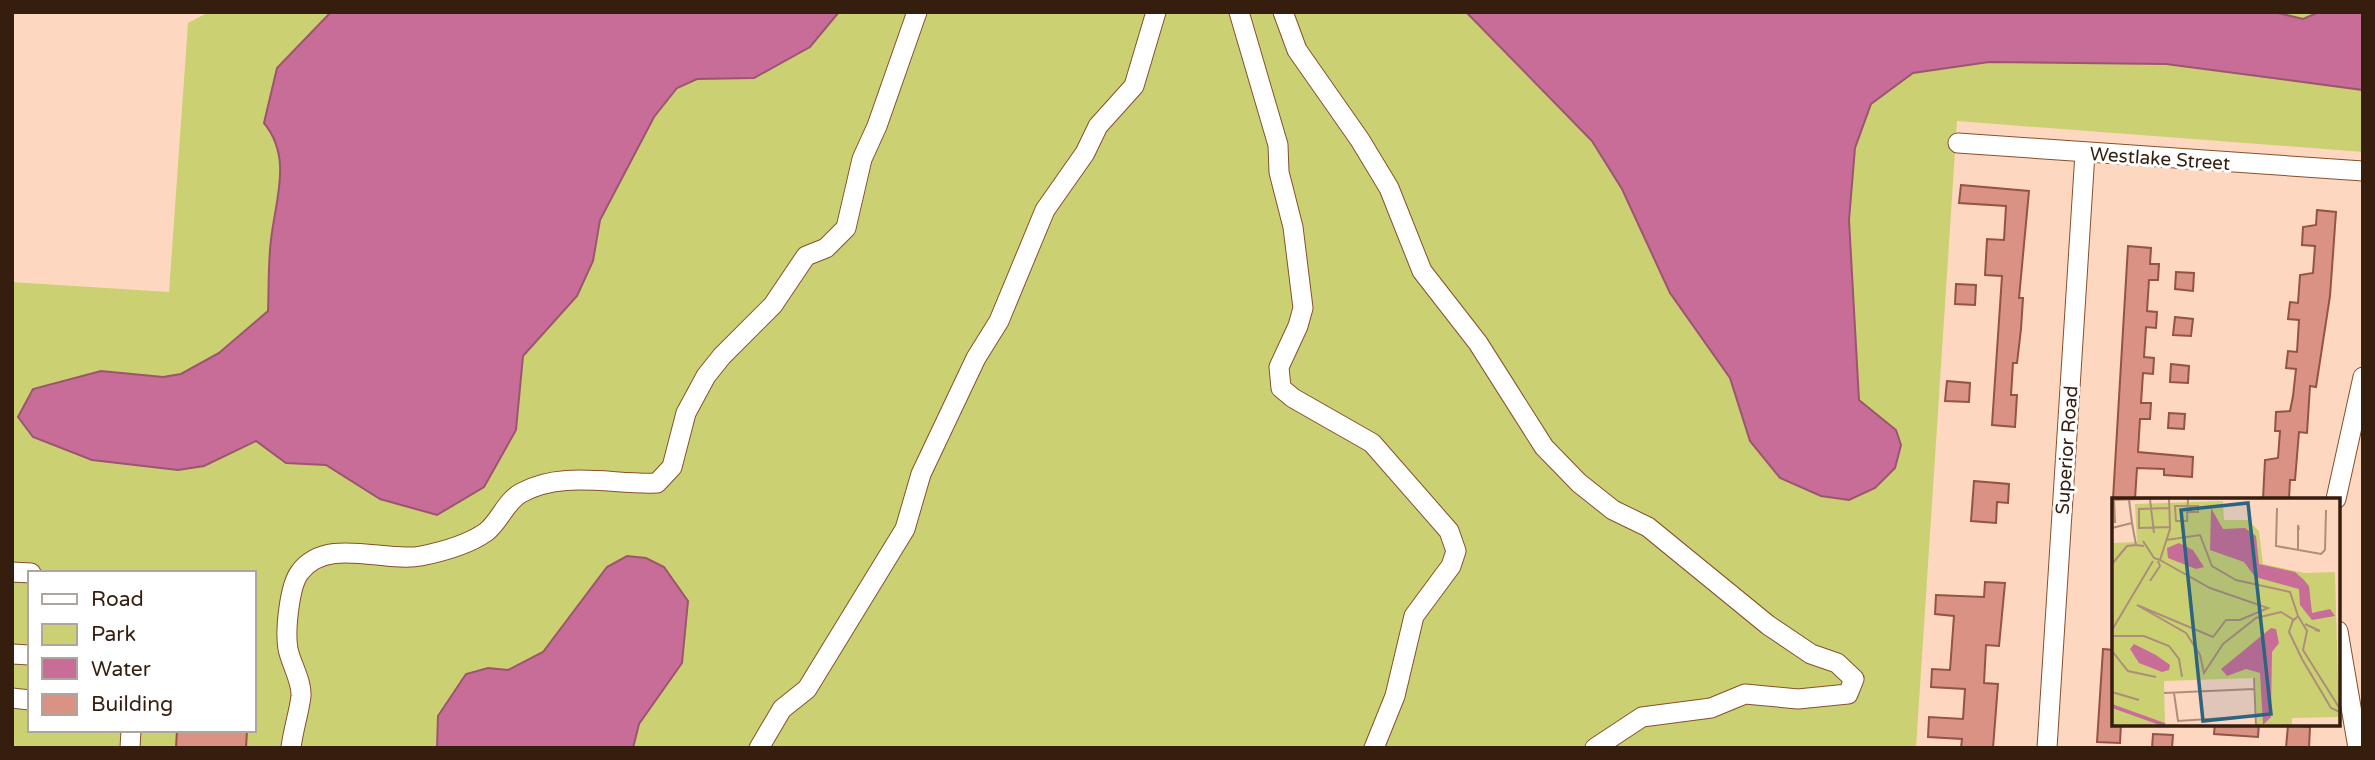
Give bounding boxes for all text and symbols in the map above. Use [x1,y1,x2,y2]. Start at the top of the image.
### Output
street label: Westlake Street [2089,143,2231,175]
street label: Superior Road [2052,385,2082,515]
inset map [2112,498,2340,725]
legend [28,571,256,732]
text: Road [91,587,144,612]
text: Park [91,622,136,647]
text: Water [91,657,151,682]
text: Building [91,692,173,717]

